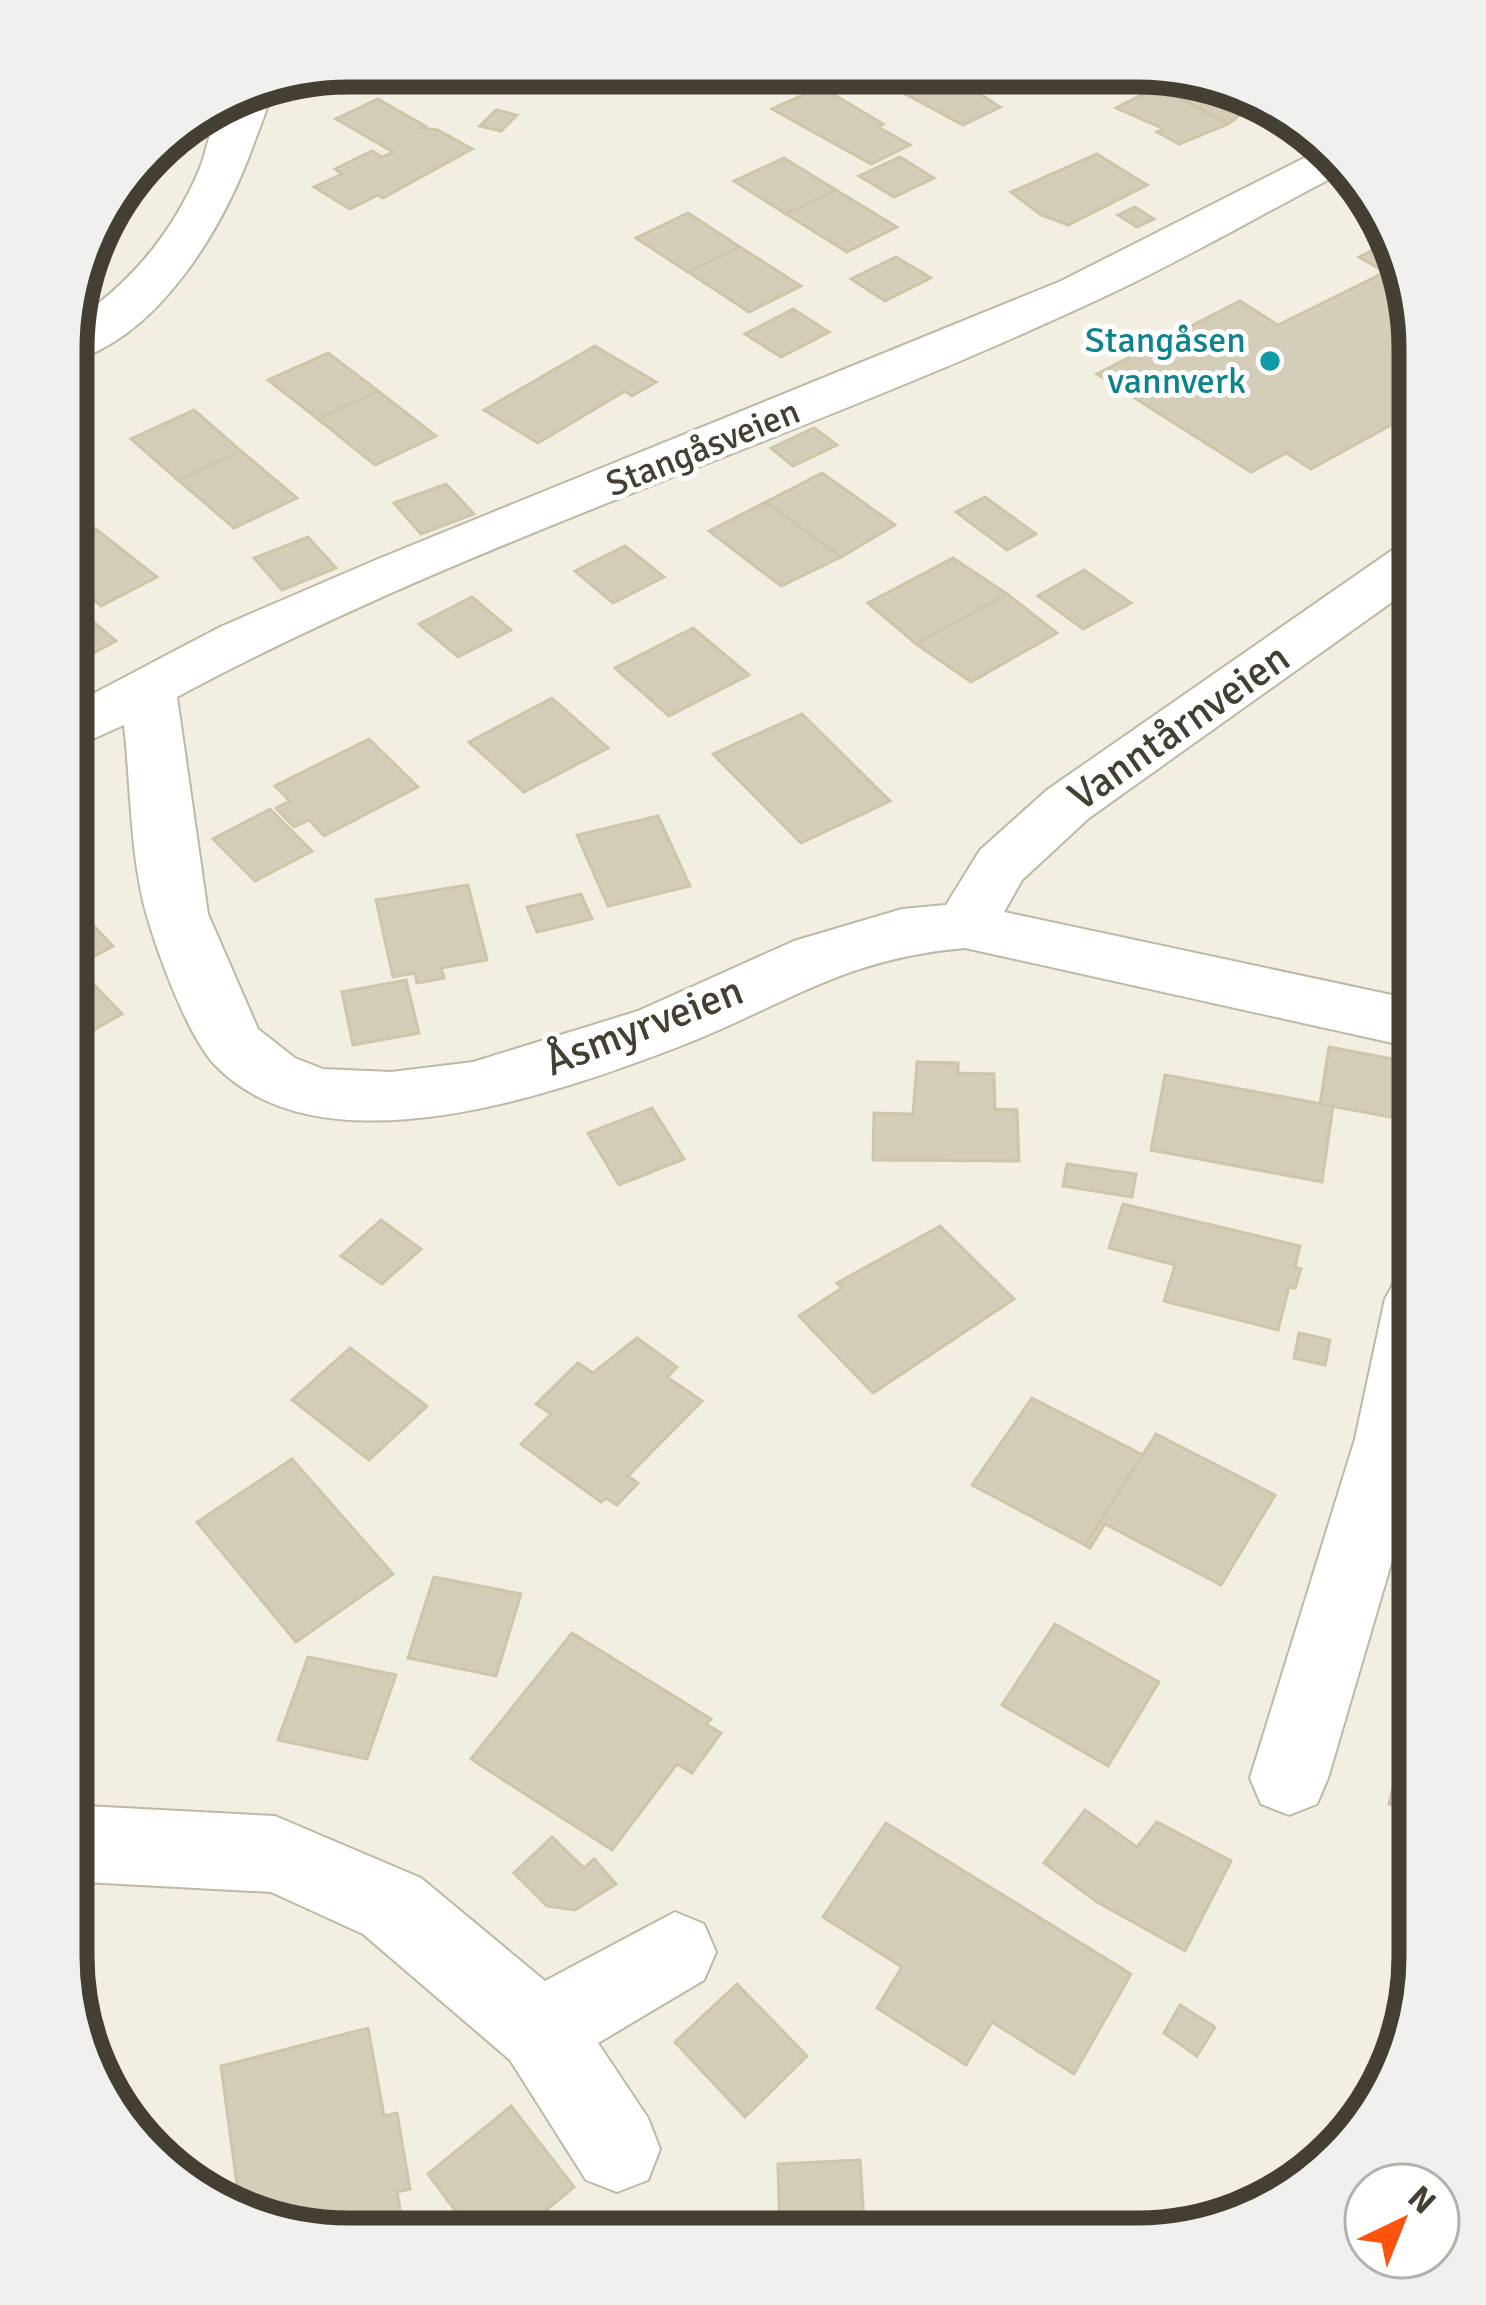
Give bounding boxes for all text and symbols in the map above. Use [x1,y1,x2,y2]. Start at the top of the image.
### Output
place label: Stangåsen vannverk [1085,318,1246,404]
marker: Stangåsen vannverk [1257,348,1283,374]
street label: Stangåsveien [600,389,806,507]
street label: Vanntårnveien [1059,632,1299,822]
street label: Åsmyrveien [538,965,750,1087]
north arrow [1342,2161,1462,2281]
text: N [1399,2177,1444,2223]

